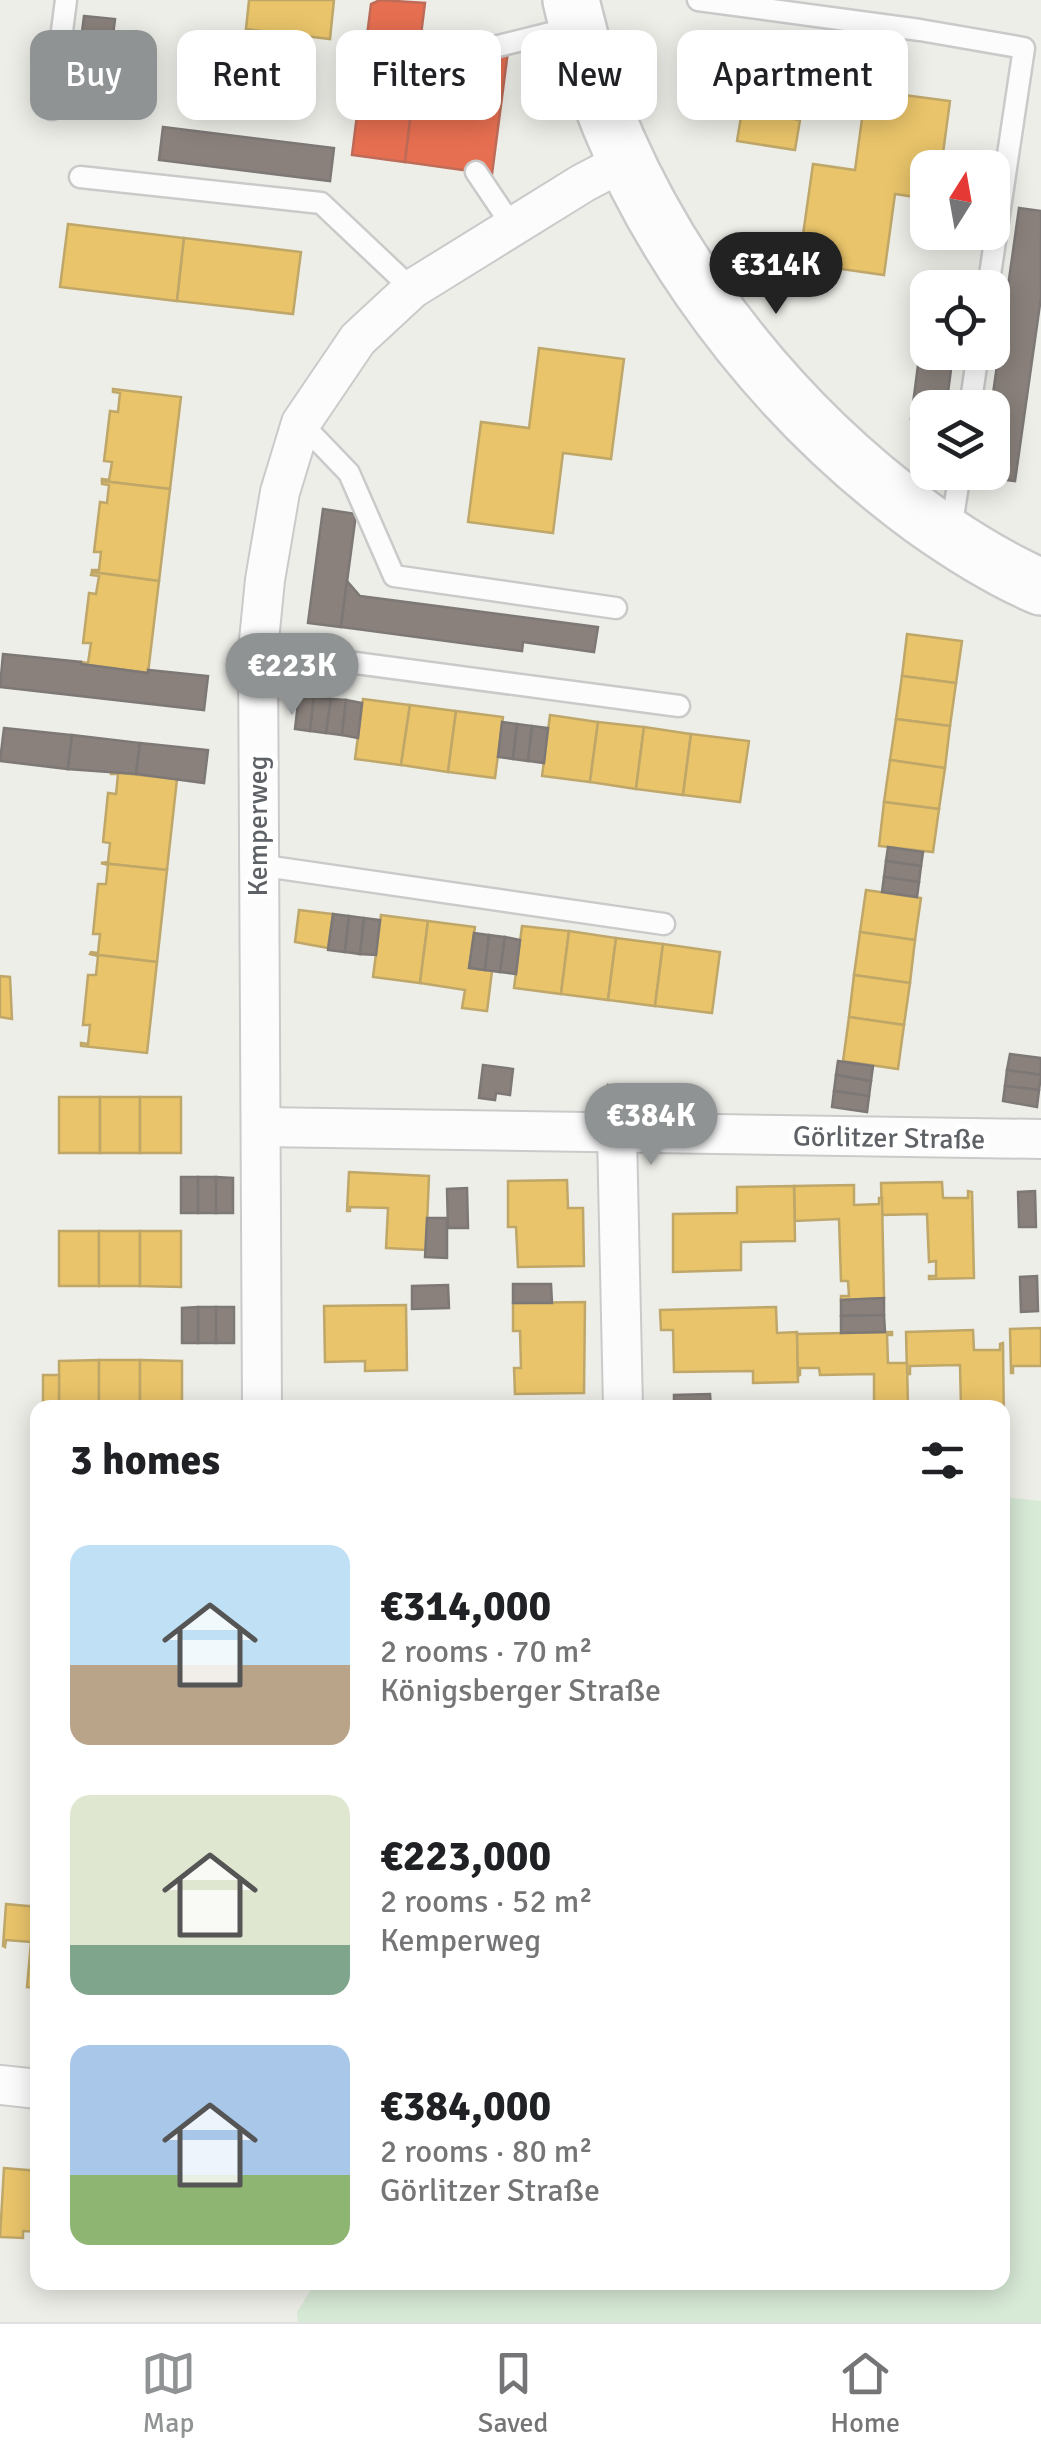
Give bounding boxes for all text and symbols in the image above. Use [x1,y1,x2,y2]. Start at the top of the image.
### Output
chip: Buy [30,30,157,120]
chip: Rent [177,30,316,120]
chip: Filters [336,30,501,120]
chip: New [521,30,657,120]
chip: Apartment [677,30,908,120]
north arrow [910,150,1010,250]
map controls [910,150,1010,490]
pin: €314K [706,232,846,317]
text: €314K [732,245,820,284]
button: locate [910,270,1010,370]
button: layers [910,390,1010,490]
pin: €223K [222,633,362,718]
text: €223K [248,646,336,685]
street label: Kemperweg [241,756,275,896]
pin: €384K [581,1083,721,1168]
text: €384K [607,1096,695,1135]
street label: Görlitzer Straße [793,1119,985,1157]
icon: filters [915,1433,970,1488]
text: 3 homes [70,1435,220,1486]
text: €314,000 [380,1581,551,1632]
icon: home [150,1585,270,1705]
text: 2 rooms · 70 m² [380,1632,593,1671]
text: Königsberger Straße [380,1671,661,1710]
text: €223,000 [380,1831,551,1882]
icon: home [150,1835,270,1955]
text: 2 rooms · 52 m² [380,1882,593,1921]
text: Kemperweg [380,1921,541,1960]
text: €384,000 [380,2081,551,2132]
icon: home [150,2085,270,2205]
text: 2 rooms · 80 m² [380,2132,593,2171]
text: Görlitzer Straße [380,2171,600,2210]
tab: Map [141,2346,196,2440]
tab: Saved [478,2346,548,2440]
tab: Home [830,2346,900,2440]

